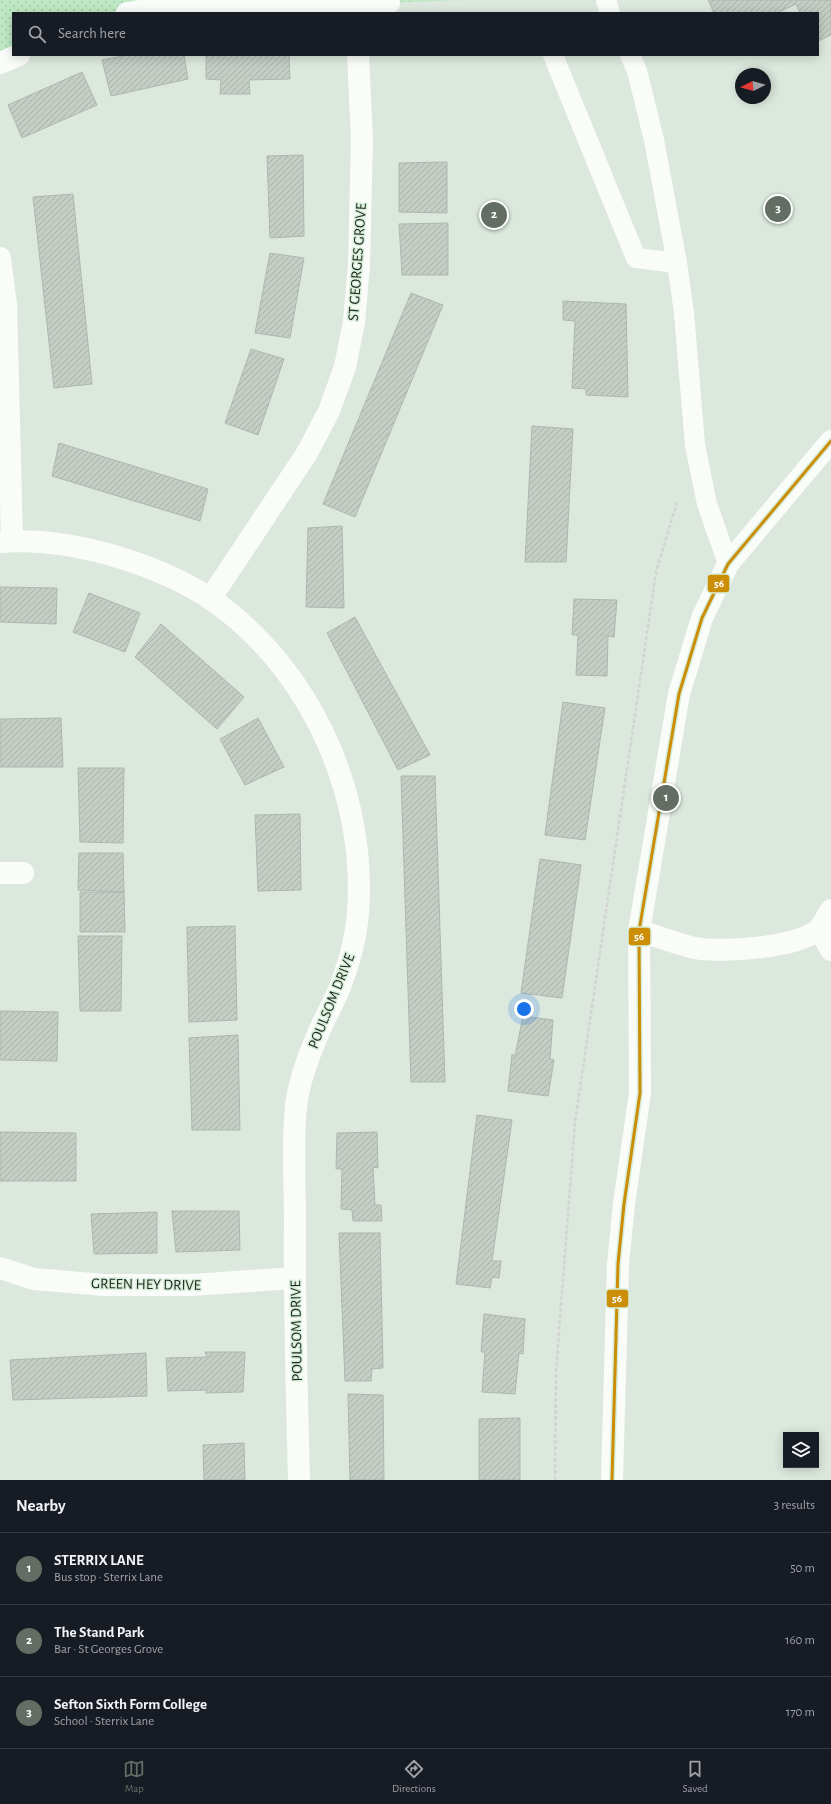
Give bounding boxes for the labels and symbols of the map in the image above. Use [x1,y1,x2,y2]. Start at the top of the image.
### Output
north arrow [735,68,771,104]
pin: 3 [765,194,791,224]
pin: 2 [481,200,507,230]
street label: ST GEORGES GROVE [346,203,369,322]
line badge: 56 [707,574,730,593]
text: 56 [714,578,724,589]
pin: 1 [653,783,679,813]
line badge: 56 [628,927,651,946]
text: 56 [634,931,644,942]
street label: POULSOM DRIVE [306,951,357,1051]
your location [514,999,534,1019]
street label: GREEN HEY DRIVE [91,1276,201,1293]
street label: POULSOM DRIVE [288,1280,305,1382]
line badge: 56 [606,1289,629,1308]
text: 56 [612,1293,622,1304]

